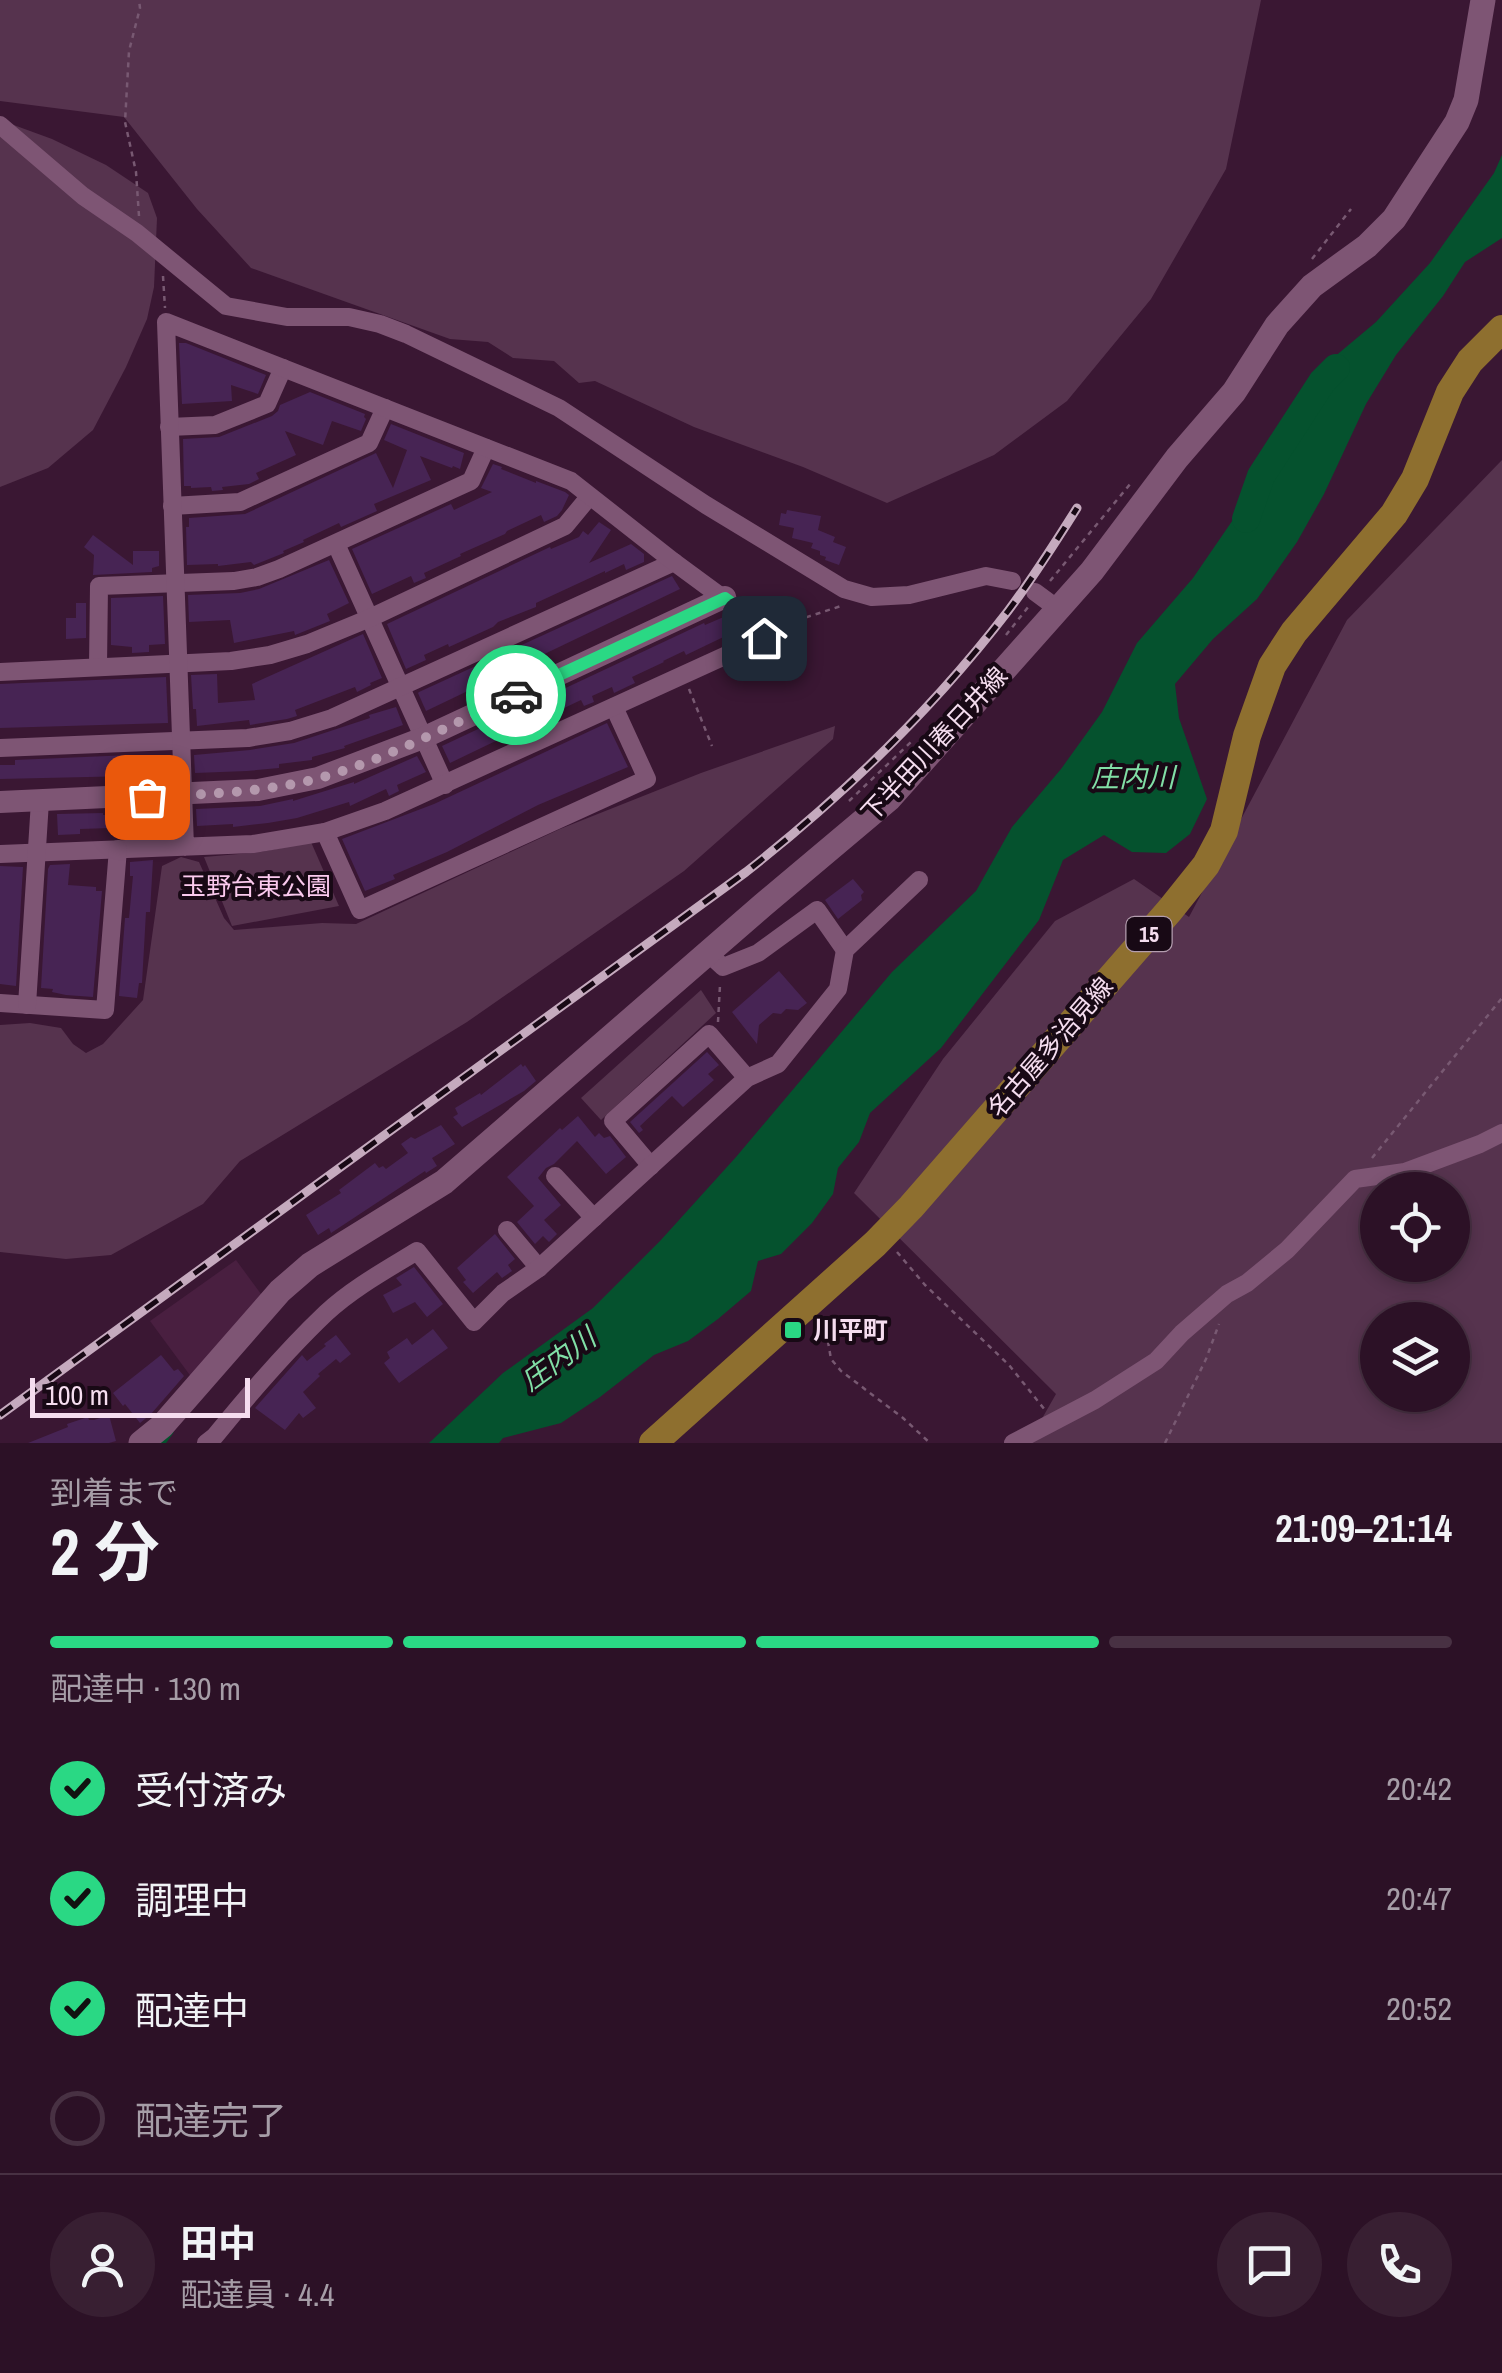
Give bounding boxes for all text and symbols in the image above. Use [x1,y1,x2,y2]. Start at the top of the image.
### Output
pin [722,596,807,681]
icon: home [737,611,792,666]
courier [466,645,566,745]
street label: 下半田川春日井線 [853,659,1015,829]
icon: car [489,668,544,723]
pin [105,755,190,840]
water label: 庄内川 [1091,758,1178,796]
icon: bag [120,770,175,825]
park label: 玉野台東公園 [181,869,331,903]
road number: 15 [1126,917,1172,951]
street label: 名古屋多治見線 [980,970,1120,1124]
map controls [1360,1172,1470,1412]
button: locate [1360,1172,1470,1282]
button: layers [1360,1302,1470,1412]
place label: 川平町 [813,1313,888,1347]
water label: 庄内川 [513,1317,606,1399]
marker: 川平町 [782,1319,804,1341]
scale bar [30,1373,250,1418]
text: 100 m [45,1376,109,1414]
text: 到着まで [50,1471,178,1514]
text: 21:09–21:14 [1275,1503,1452,1554]
text: 2 分 [50,1508,159,1595]
text: 配達中 · 130 m [50,1667,241,1710]
icon: check [50,1761,105,1816]
text: 受付済み [135,1765,287,1816]
text: 20:42 [1386,1767,1452,1810]
icon: check [50,1871,105,1926]
text: 調理中 [135,1875,249,1926]
text: 20:47 [1386,1877,1452,1920]
icon: check [50,1981,105,2036]
text: 配達中 [135,1985,249,2036]
text: 20:52 [1386,1987,1452,2030]
text: 配達完了 [135,2095,287,2146]
button: person [50,2212,155,2317]
button: chat [1217,2212,1322,2317]
button: phone [1347,2212,1452,2317]
text: 田中 [180,2218,256,2269]
text: 配達員 · 4.4 [180,2273,334,2316]

